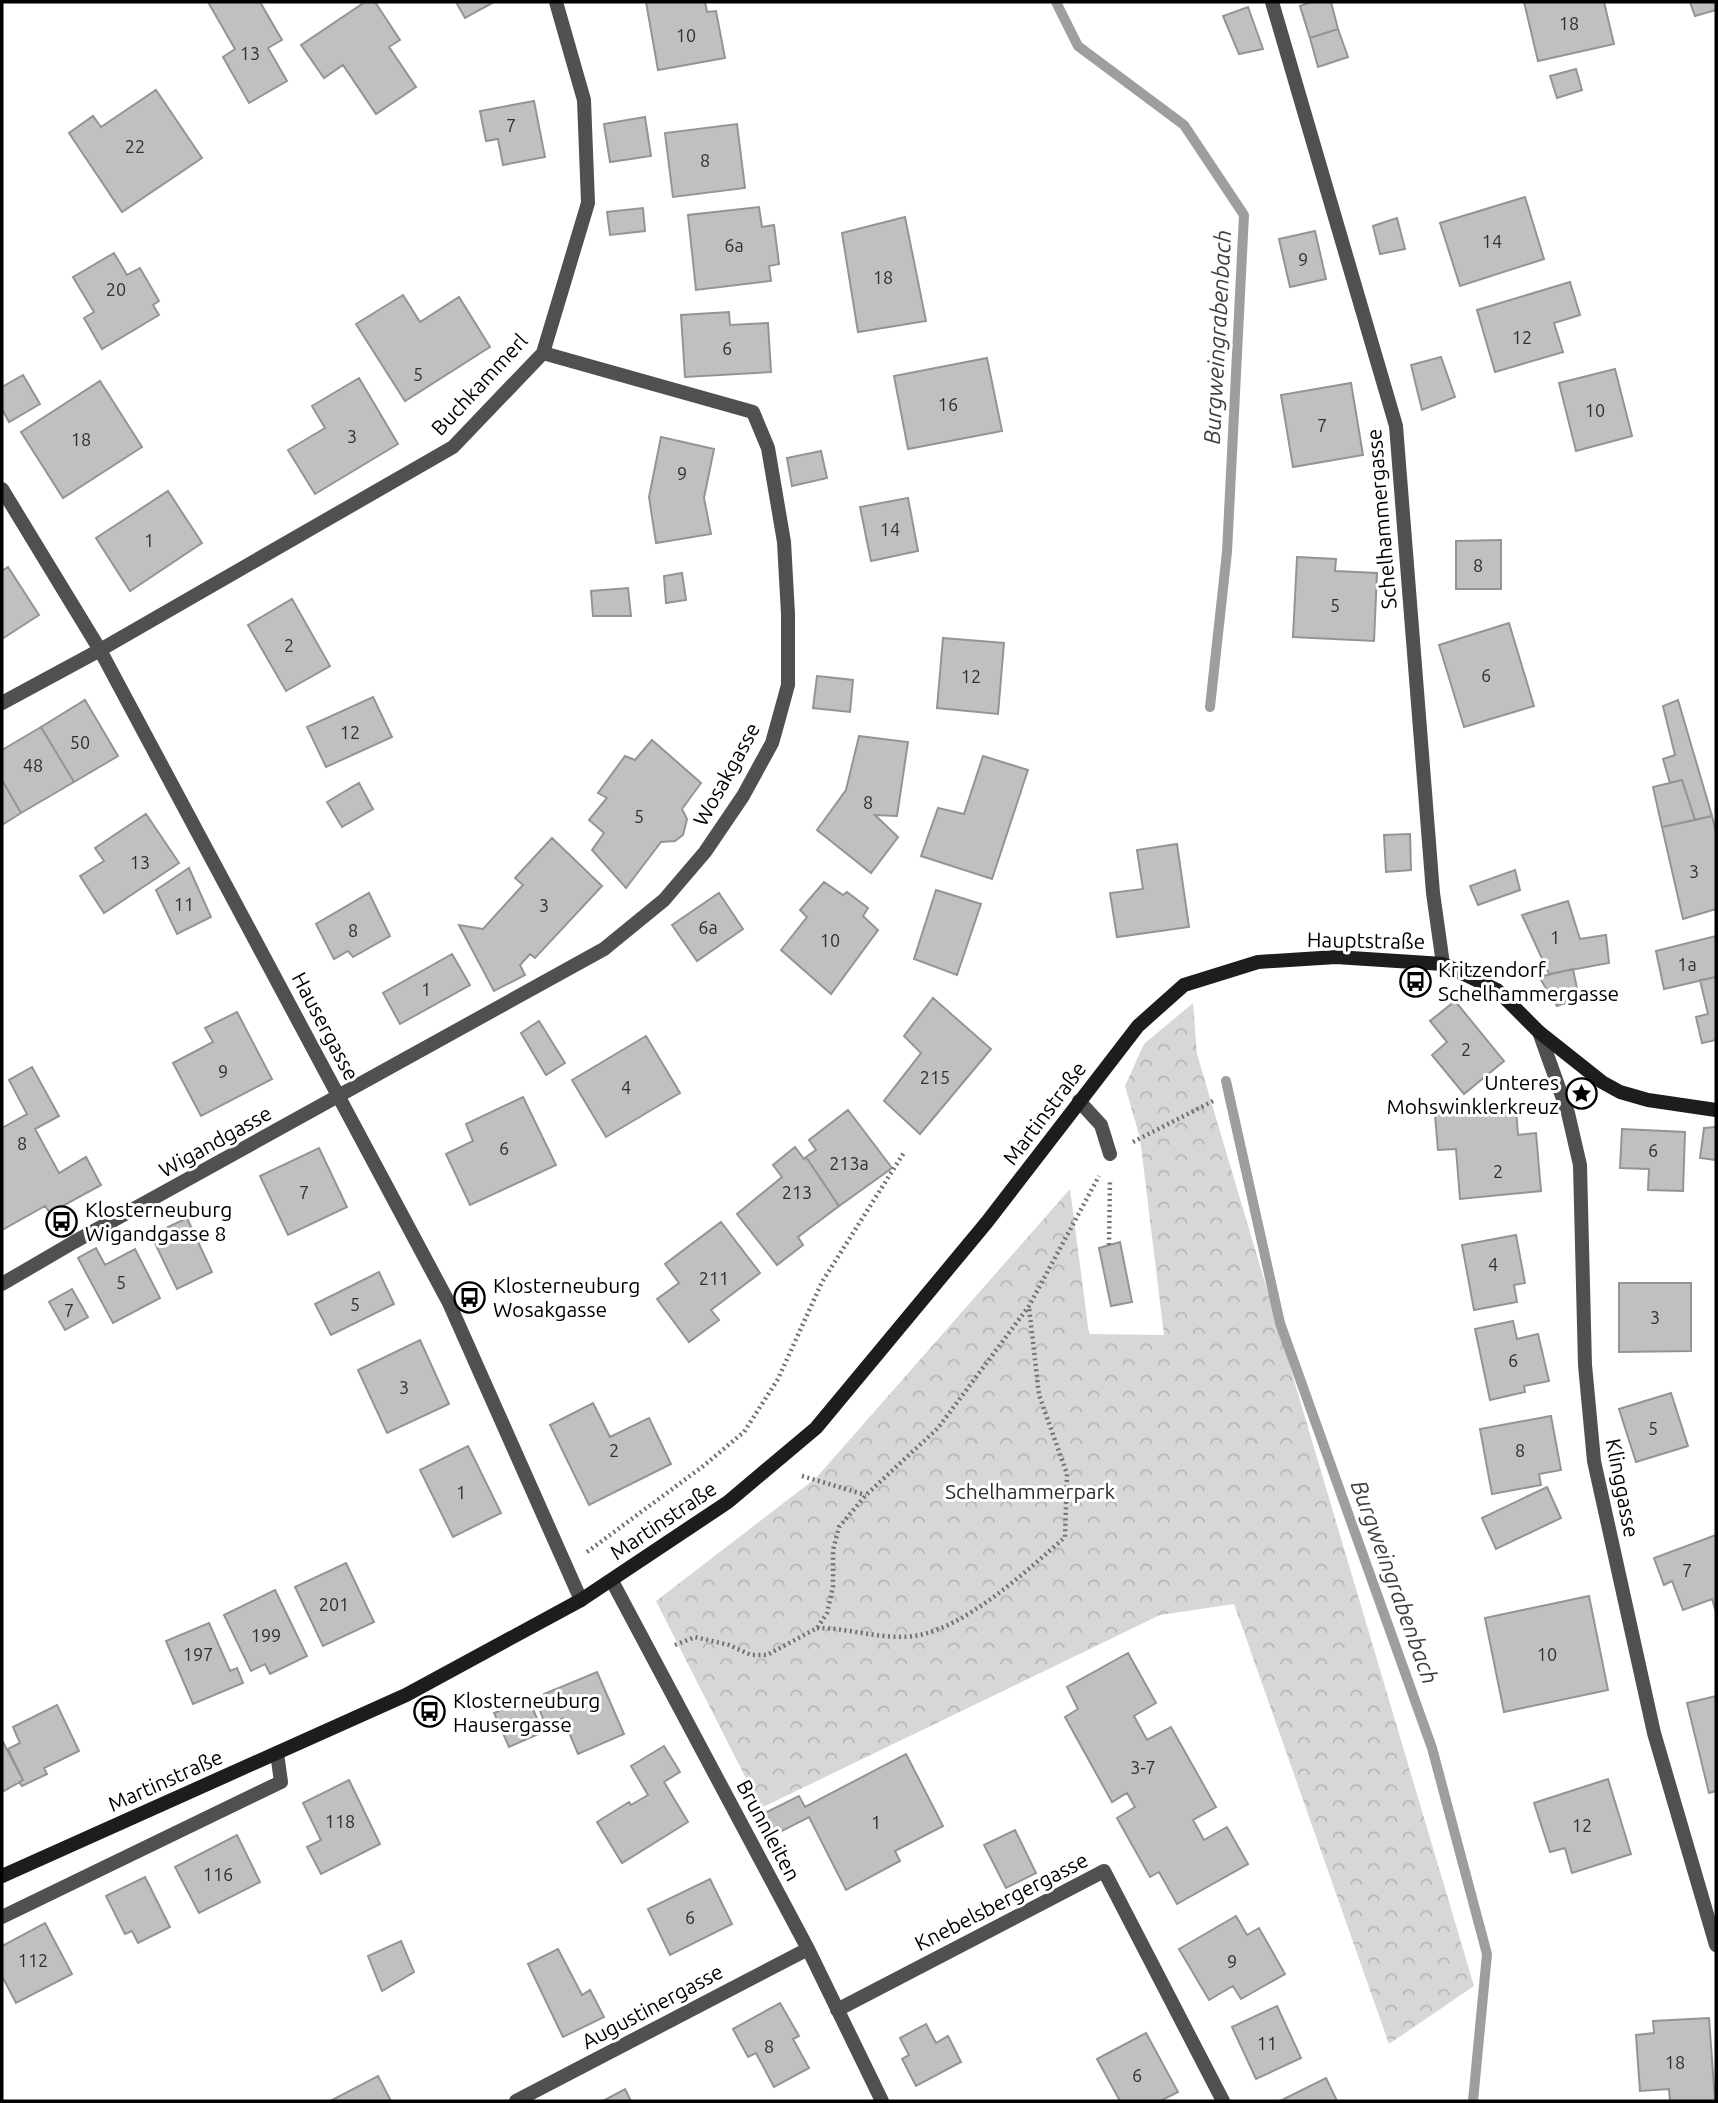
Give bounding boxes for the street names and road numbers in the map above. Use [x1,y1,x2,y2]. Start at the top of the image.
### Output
street label: Buchkammerl [426,328,532,440]
street label: Schelhammergasse [1361,428,1401,610]
street label: Wosakgasse [688,718,764,830]
street label: Hauptstraße [1307,927,1425,953]
street label: Hausergasse [288,968,364,1084]
street label: Martinstraße [997,1057,1091,1169]
street label: Wigandgasse [155,1100,275,1182]
street label: Klinggasse [1602,1437,1644,1539]
street label: Martinstraße [605,1476,721,1564]
street label: Martinstraße [104,1744,226,1816]
street label: Brunnleiten [732,1775,806,1885]
street label: Knebelsbergergasse [910,1847,1092,1955]
street label: Augustinergasse [577,1959,727,2053]

